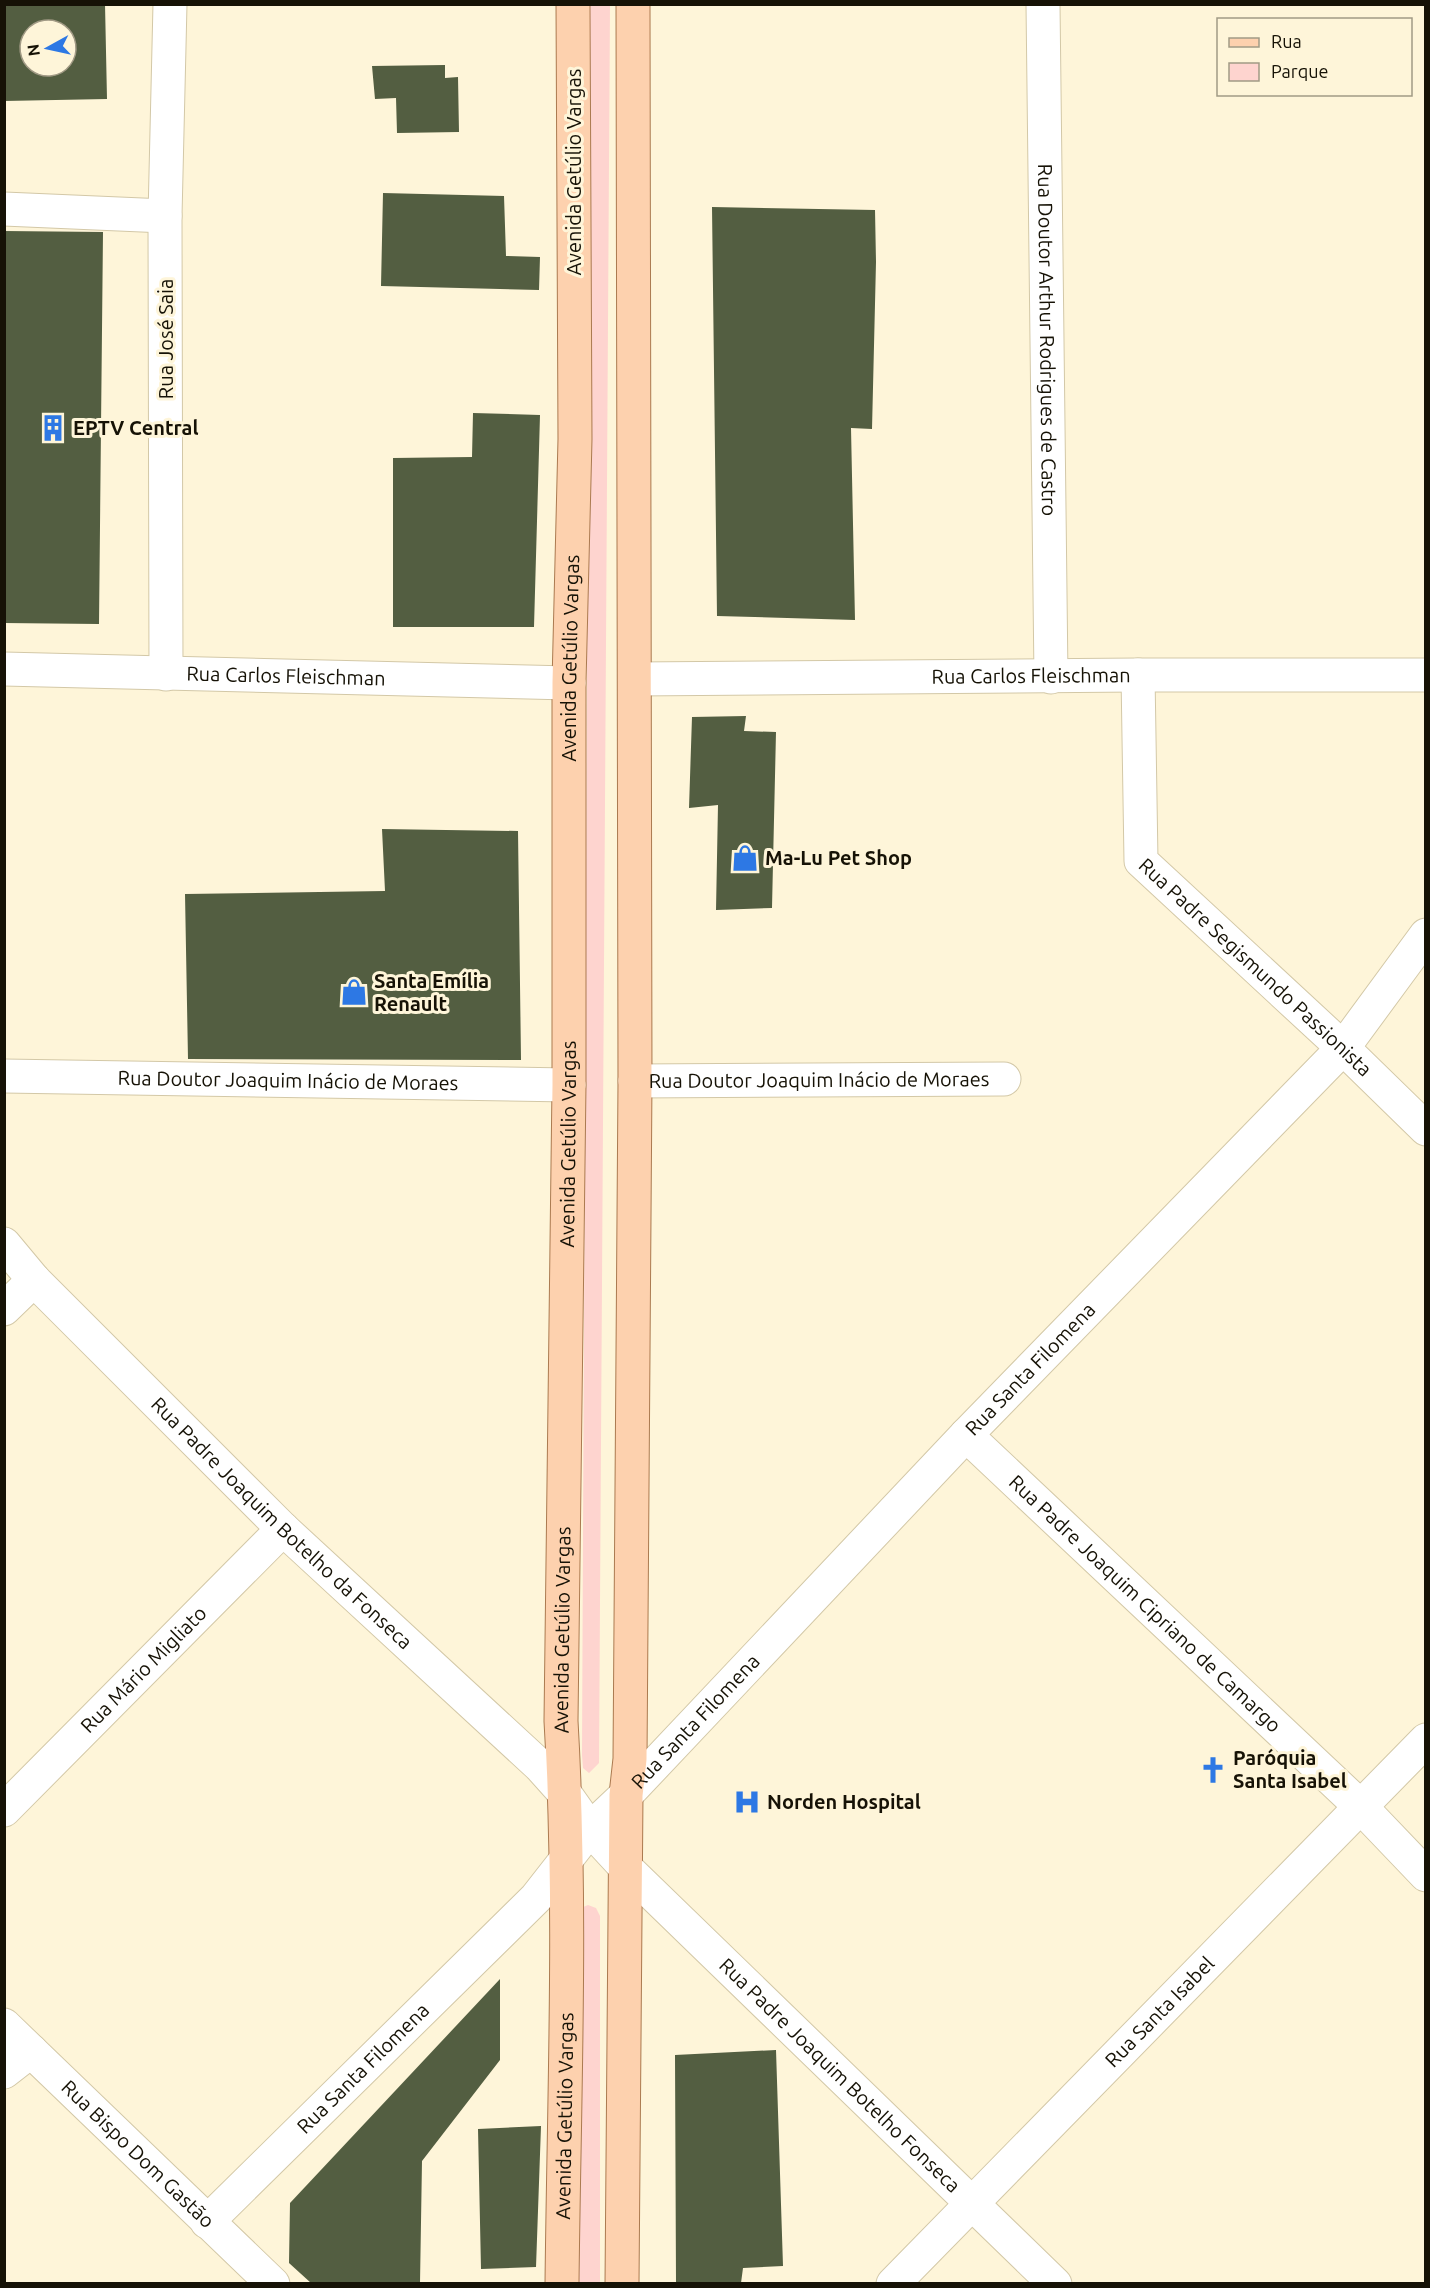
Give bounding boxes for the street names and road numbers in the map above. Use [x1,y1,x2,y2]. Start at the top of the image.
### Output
street label: Avenida Getúlio Vargas [562,69,585,275]
street label: Rua Doutor Arthur Rodrigues de Castro [1034,164,1061,516]
street label: Rua José Saia [154,279,177,399]
street label: Avenida Getúlio Vargas [557,554,583,762]
street label: Rua Carlos Fleischman [186,662,386,689]
street label: Rua Carlos Fleischman [931,663,1131,688]
street label: Rua Padre Segismundo Passionista [1134,853,1377,1081]
street label: Avenida Getúlio Vargas [555,1041,580,1248]
street label: Rua Doutor Joaquim Inácio de Moraes [117,1066,459,1094]
street label: Rua Doutor Joaquim Inácio de Moraes [649,1067,989,1092]
street label: Rua Santa Filomena [960,1298,1099,1440]
street label: Rua Padre Joaquim Botelho da Fonseca [147,1392,417,1653]
street label: Rua Padre Joaquim Cipriano de Camargo [1005,1470,1286,1737]
street label: Avenida Getúlio Vargas [549,1526,574,1734]
street label: Rua Mário Migliato [75,1601,211,1737]
street label: Rua Santa Filomena [626,1649,764,1793]
street label: Rua Santa Isabel [1100,1951,1219,2072]
street label: Rua Padre Joaquim Botelho Fonseca [715,1953,965,2197]
street label: Rua Santa Filomena [292,1998,433,2138]
street label: Avenida Getúlio Vargas [551,2012,577,2220]
street label: Rua Bispo Dom Gastão [57,2075,219,2232]

